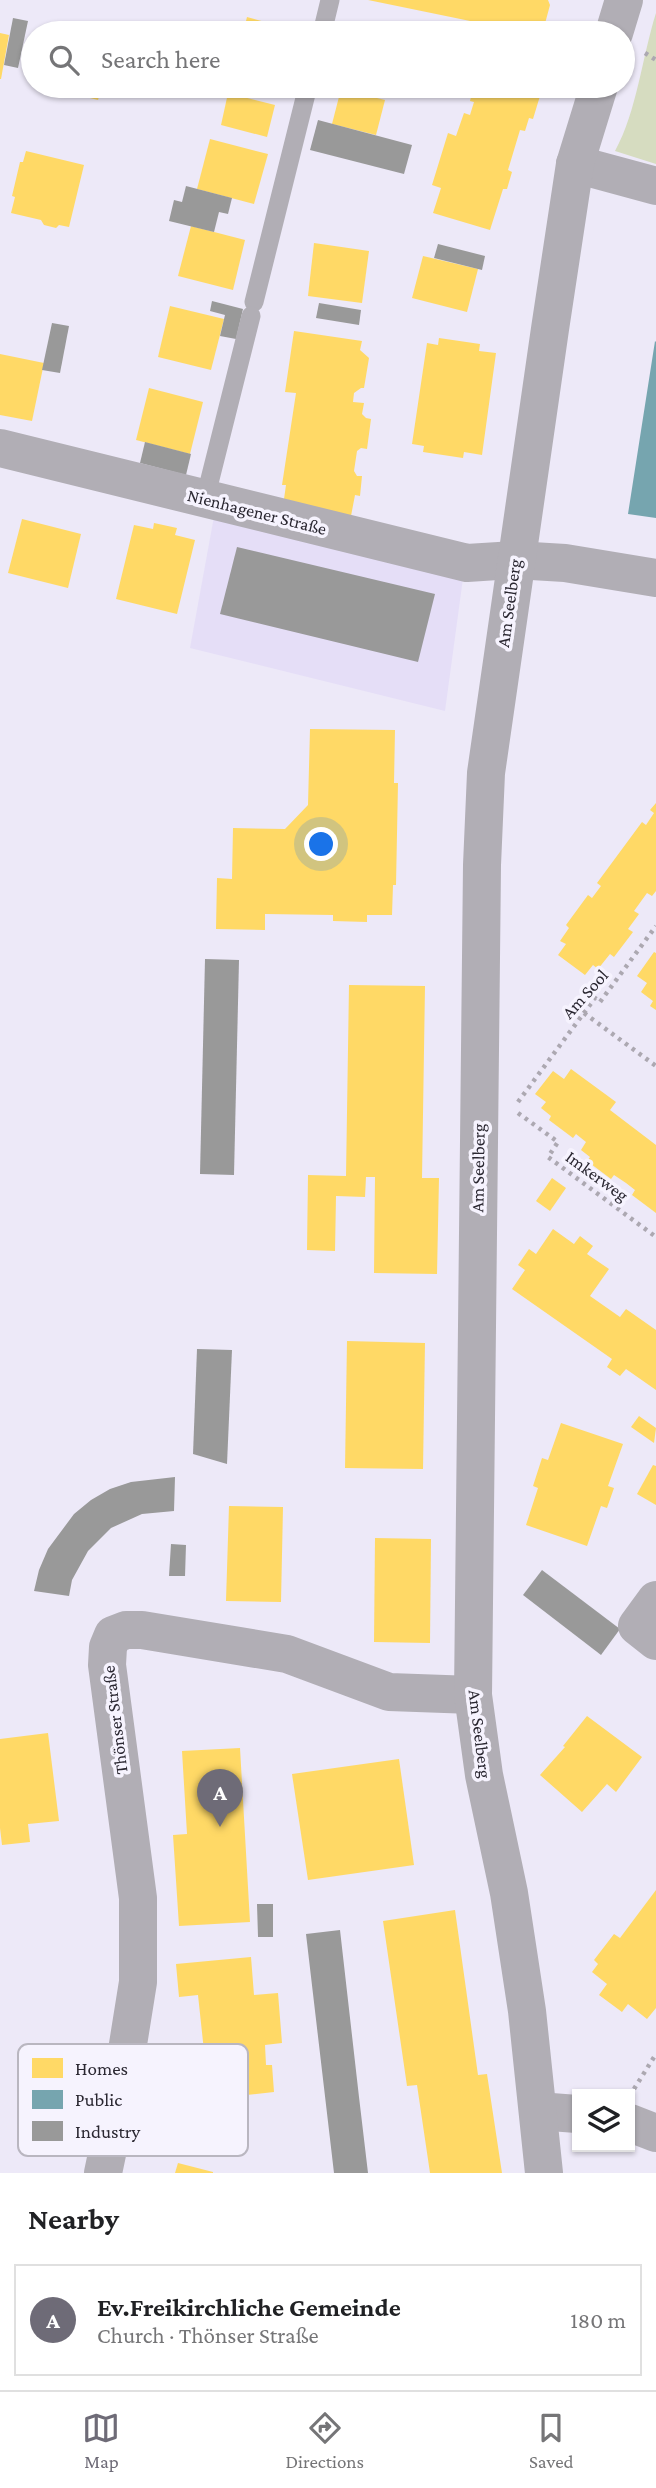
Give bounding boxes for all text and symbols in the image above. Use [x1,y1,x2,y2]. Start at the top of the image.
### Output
search box [21,21,635,98]
icon: search [45,41,83,79]
text: Search here [101,45,220,74]
street label: Nienhagener Straße [185,485,329,539]
street label: Am Seelberg [493,557,525,648]
your location [304,827,338,861]
street label: Am Sool [558,965,612,1023]
street label: Am Seelberg [467,1123,489,1213]
street label: Imkerweg [562,1147,632,1206]
street label: Thönser Straße [98,1664,132,1776]
street label: Am Seelberg [465,1689,495,1780]
pin: A [197,1769,243,1827]
legend [18,2044,248,2156]
text: Homes [75,2058,128,2079]
text: Public [75,2089,122,2110]
map controls [572,2089,635,2152]
button: layers [572,2089,635,2152]
text: Industry [75,2121,141,2142]
text: Nearby [28,2202,119,2235]
text: Ev.Freikirchliche Gemeinde [97,2293,401,2322]
text: A [46,2307,60,2333]
text: 180 m [570,2307,626,2333]
text: Church · Thönser Straße [97,2322,319,2348]
tab: Map [82,2409,120,2472]
tab: Directions [285,2409,364,2472]
tab: Saved [529,2409,574,2472]

